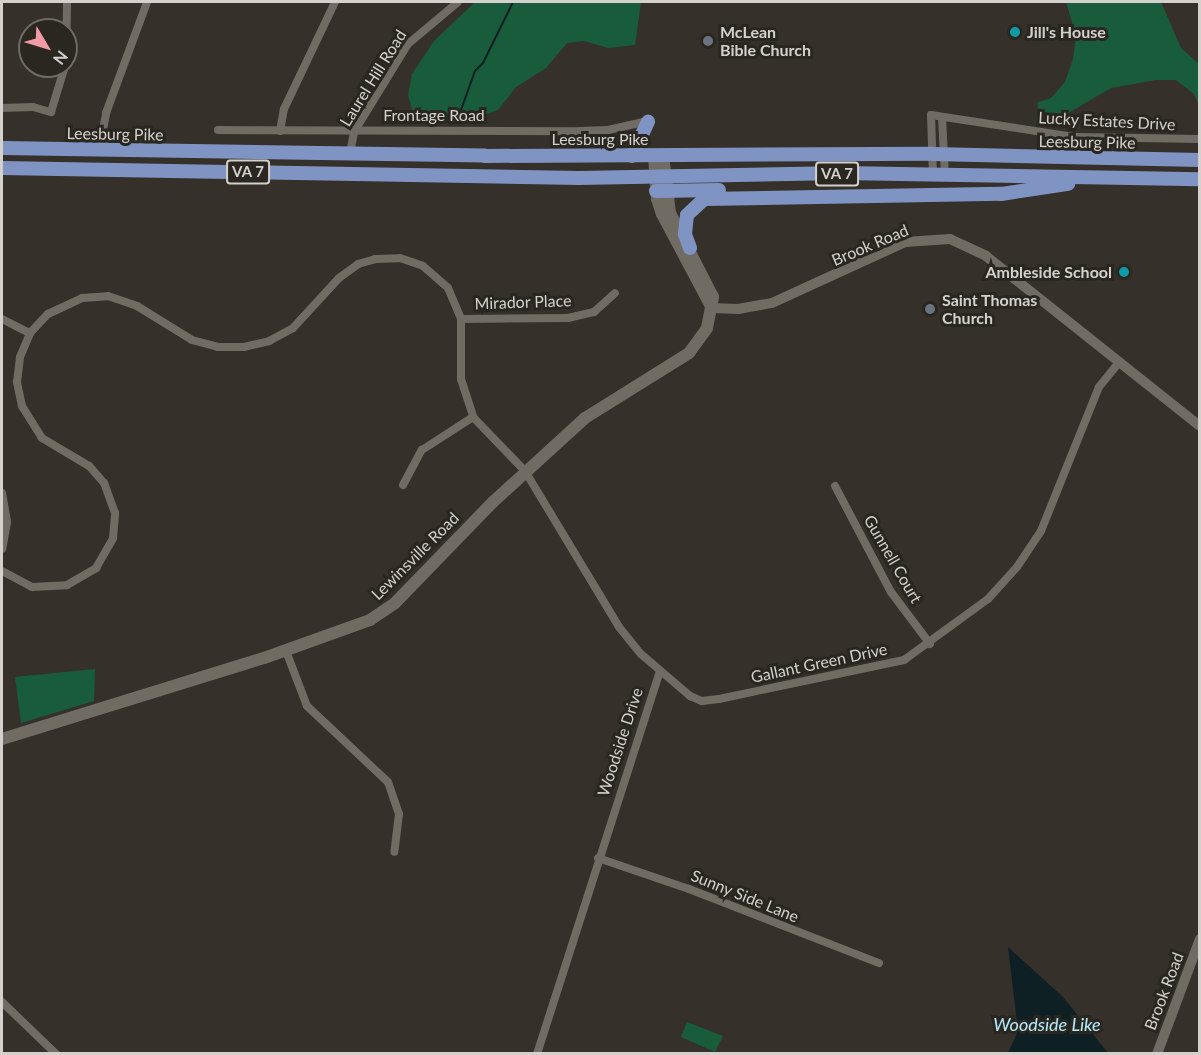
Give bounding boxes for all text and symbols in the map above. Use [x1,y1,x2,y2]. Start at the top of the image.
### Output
north arrow [18,18,78,78]
place label: McLean Bible Church [720,22,811,60]
place label: Jill's House [1027,22,1106,42]
marker: Jill's House [1008,25,1022,39]
street label: Laurel Hill Road [336,26,410,130]
marker: McLean Bible Church [701,34,715,48]
text: N [50,47,72,69]
street label: Frontage Road [383,105,485,125]
street label: Lucky Estates Drive [1038,108,1176,134]
street label: Leesburg Pike [66,124,164,144]
street label: Leesburg Pike [552,129,648,149]
street label: Leesburg Pike [1038,132,1136,152]
road number: VA 7 [226,160,270,184]
road number: VA 7 [814,162,860,186]
street label: Brook Road [829,220,911,270]
place label: Ambleside School [985,262,1112,282]
marker: Ambleside School [1117,265,1131,279]
place label: Saint Thomas Church [942,290,1038,328]
street label: Mirador Place [474,291,572,313]
marker: Saint Thomas Church [923,302,937,316]
street label: Lewinsville Road [367,508,463,604]
street label: Gunnell Court [860,512,926,606]
street label: Gallant Green Drive [749,639,889,687]
street label: Woodside Drive [593,685,647,799]
street label: Sunny Side Lane [688,866,802,926]
street label: Brook Road [1140,950,1188,1032]
water label: Woodside Like [993,1013,1101,1035]

